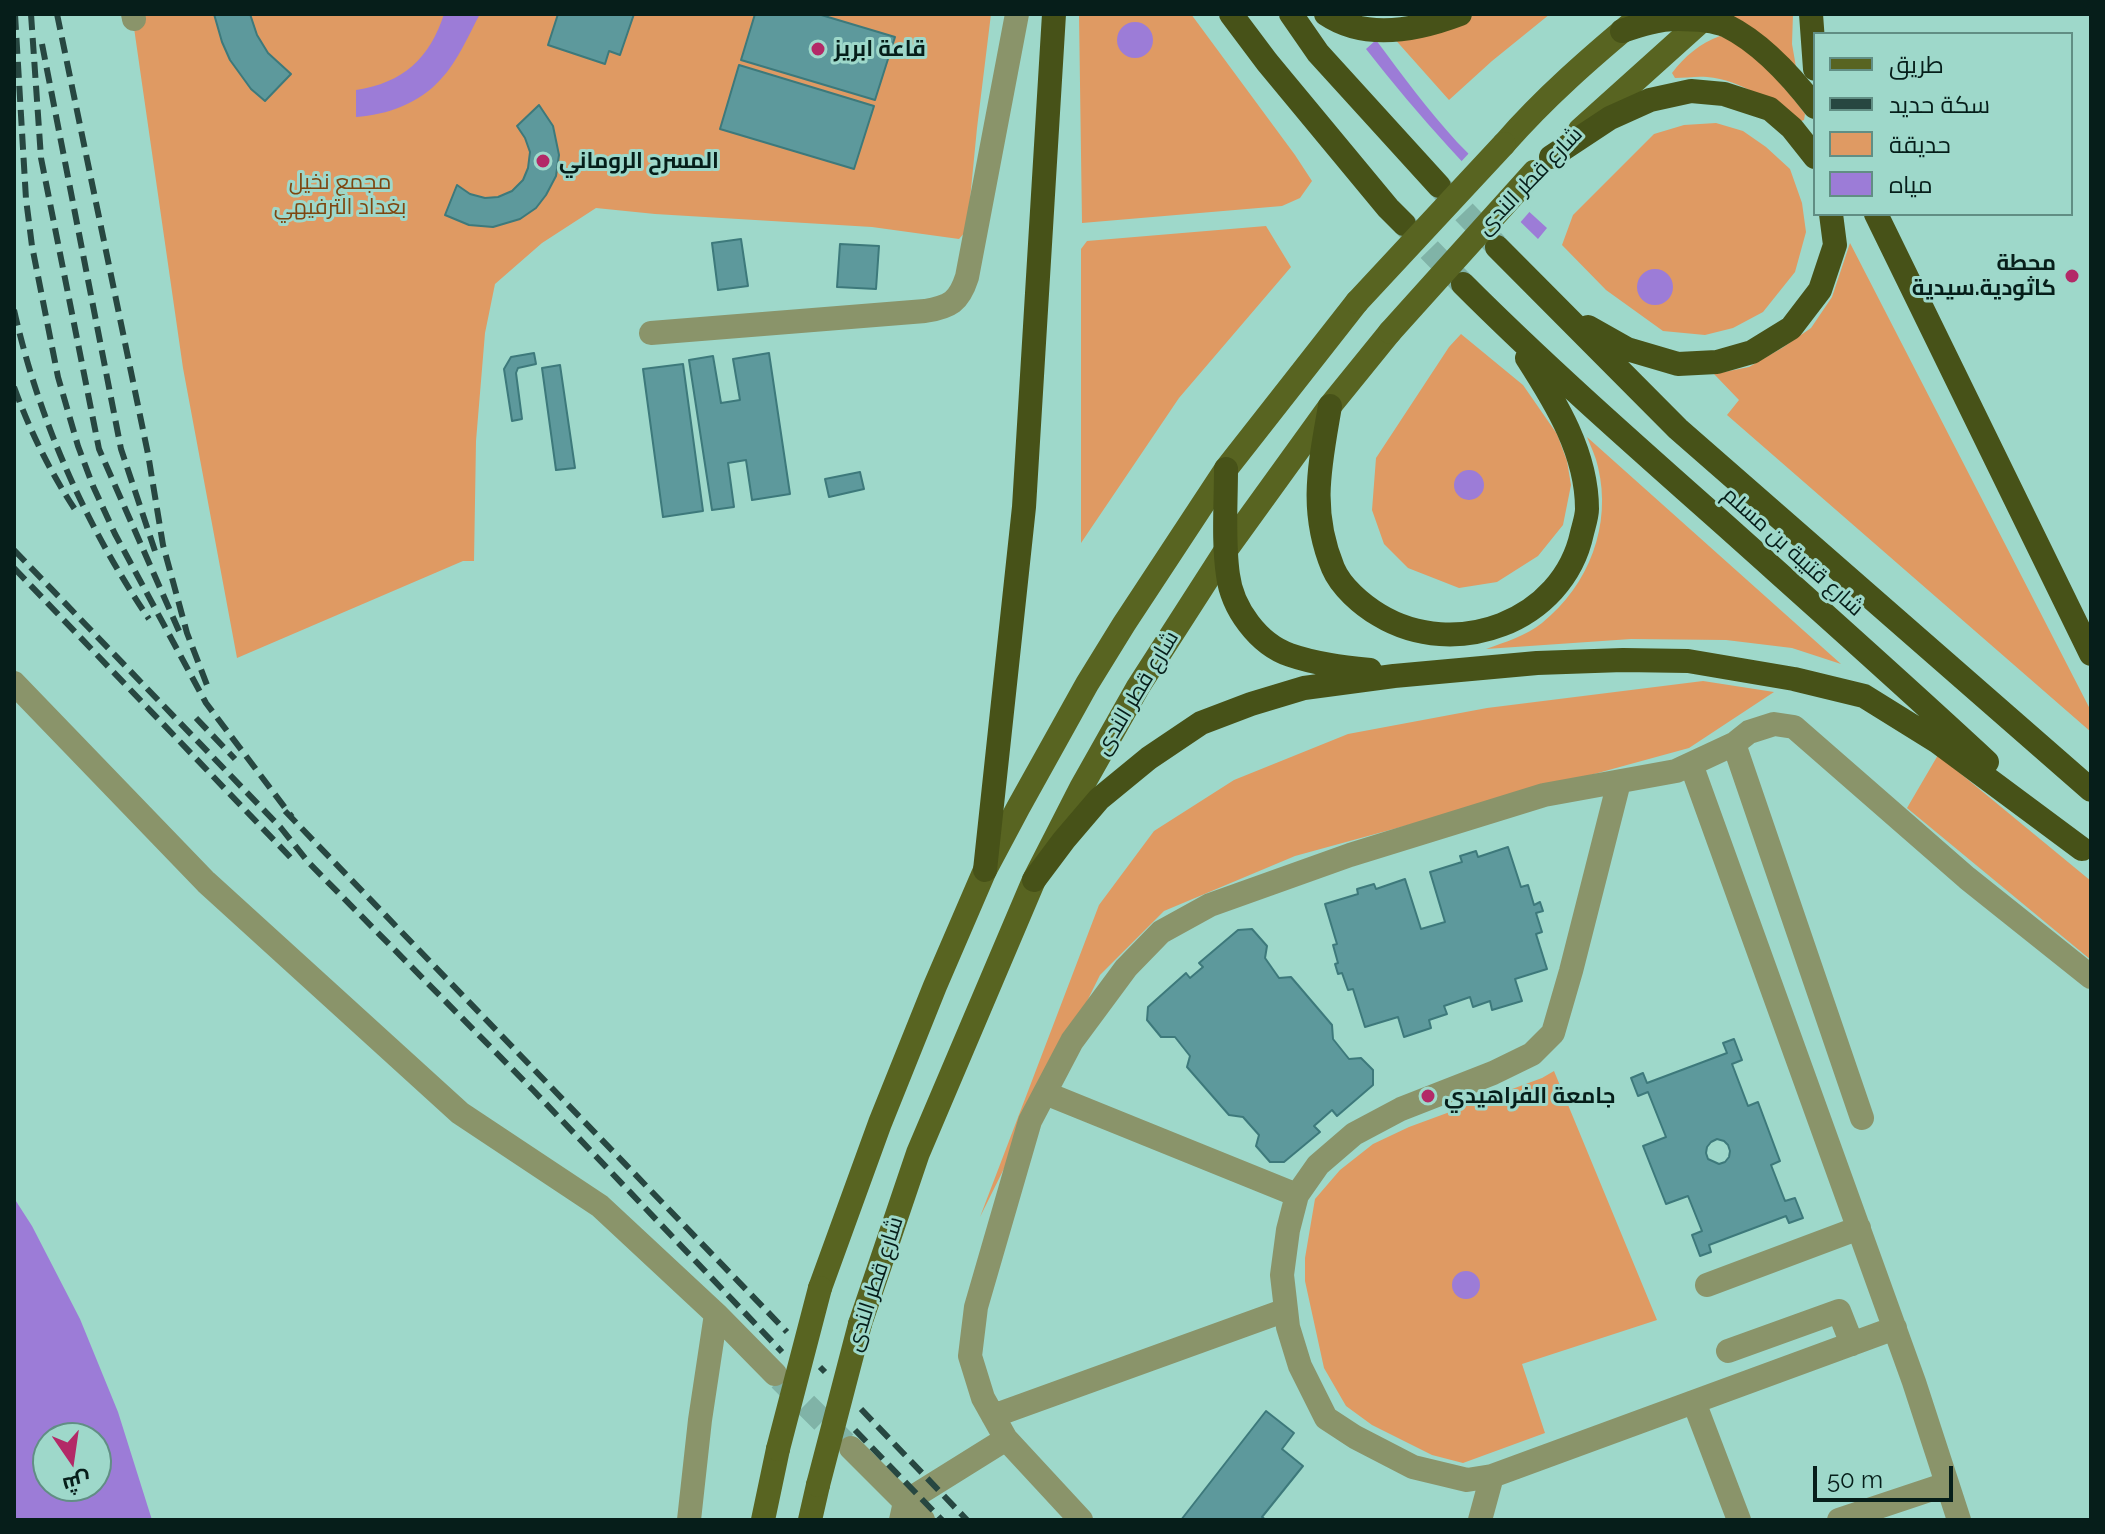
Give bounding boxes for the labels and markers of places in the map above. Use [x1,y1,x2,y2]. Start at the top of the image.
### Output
place label: قاعة ابريز [834,36,926,62]
marker: قاعة ابريز [809,40,827,58]
place label: المسرح الروماني [559,148,719,174]
marker: المسرح الروماني [534,152,552,170]
place label: محطة كاثودية.سيدية [1912,250,2056,302]
marker: محطة كاثودية.سيدية [2063,267,2081,285]
place label: جامعة الفراهيدي [1444,1083,1615,1109]
marker: جامعة الفراهيدي [1419,1087,1437,1105]

